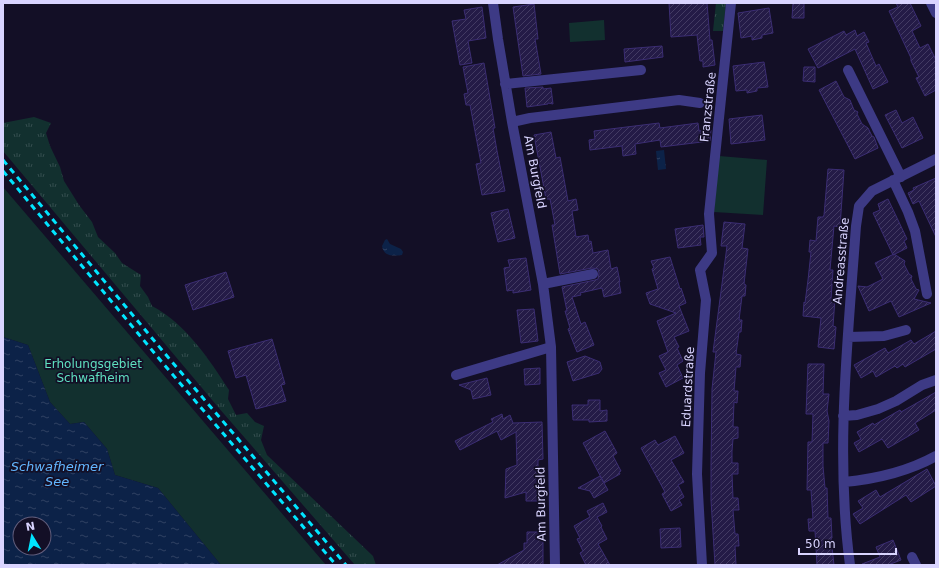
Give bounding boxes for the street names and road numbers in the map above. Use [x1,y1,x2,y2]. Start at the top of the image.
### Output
street label: Franzstraße [697,71,719,143]
street label: Am Burgfeld [521,134,549,210]
street label: Andreasstraße [830,217,852,305]
street label: Eduardstraße [679,346,697,428]
street label: Am Burgfeld [533,467,549,541]

